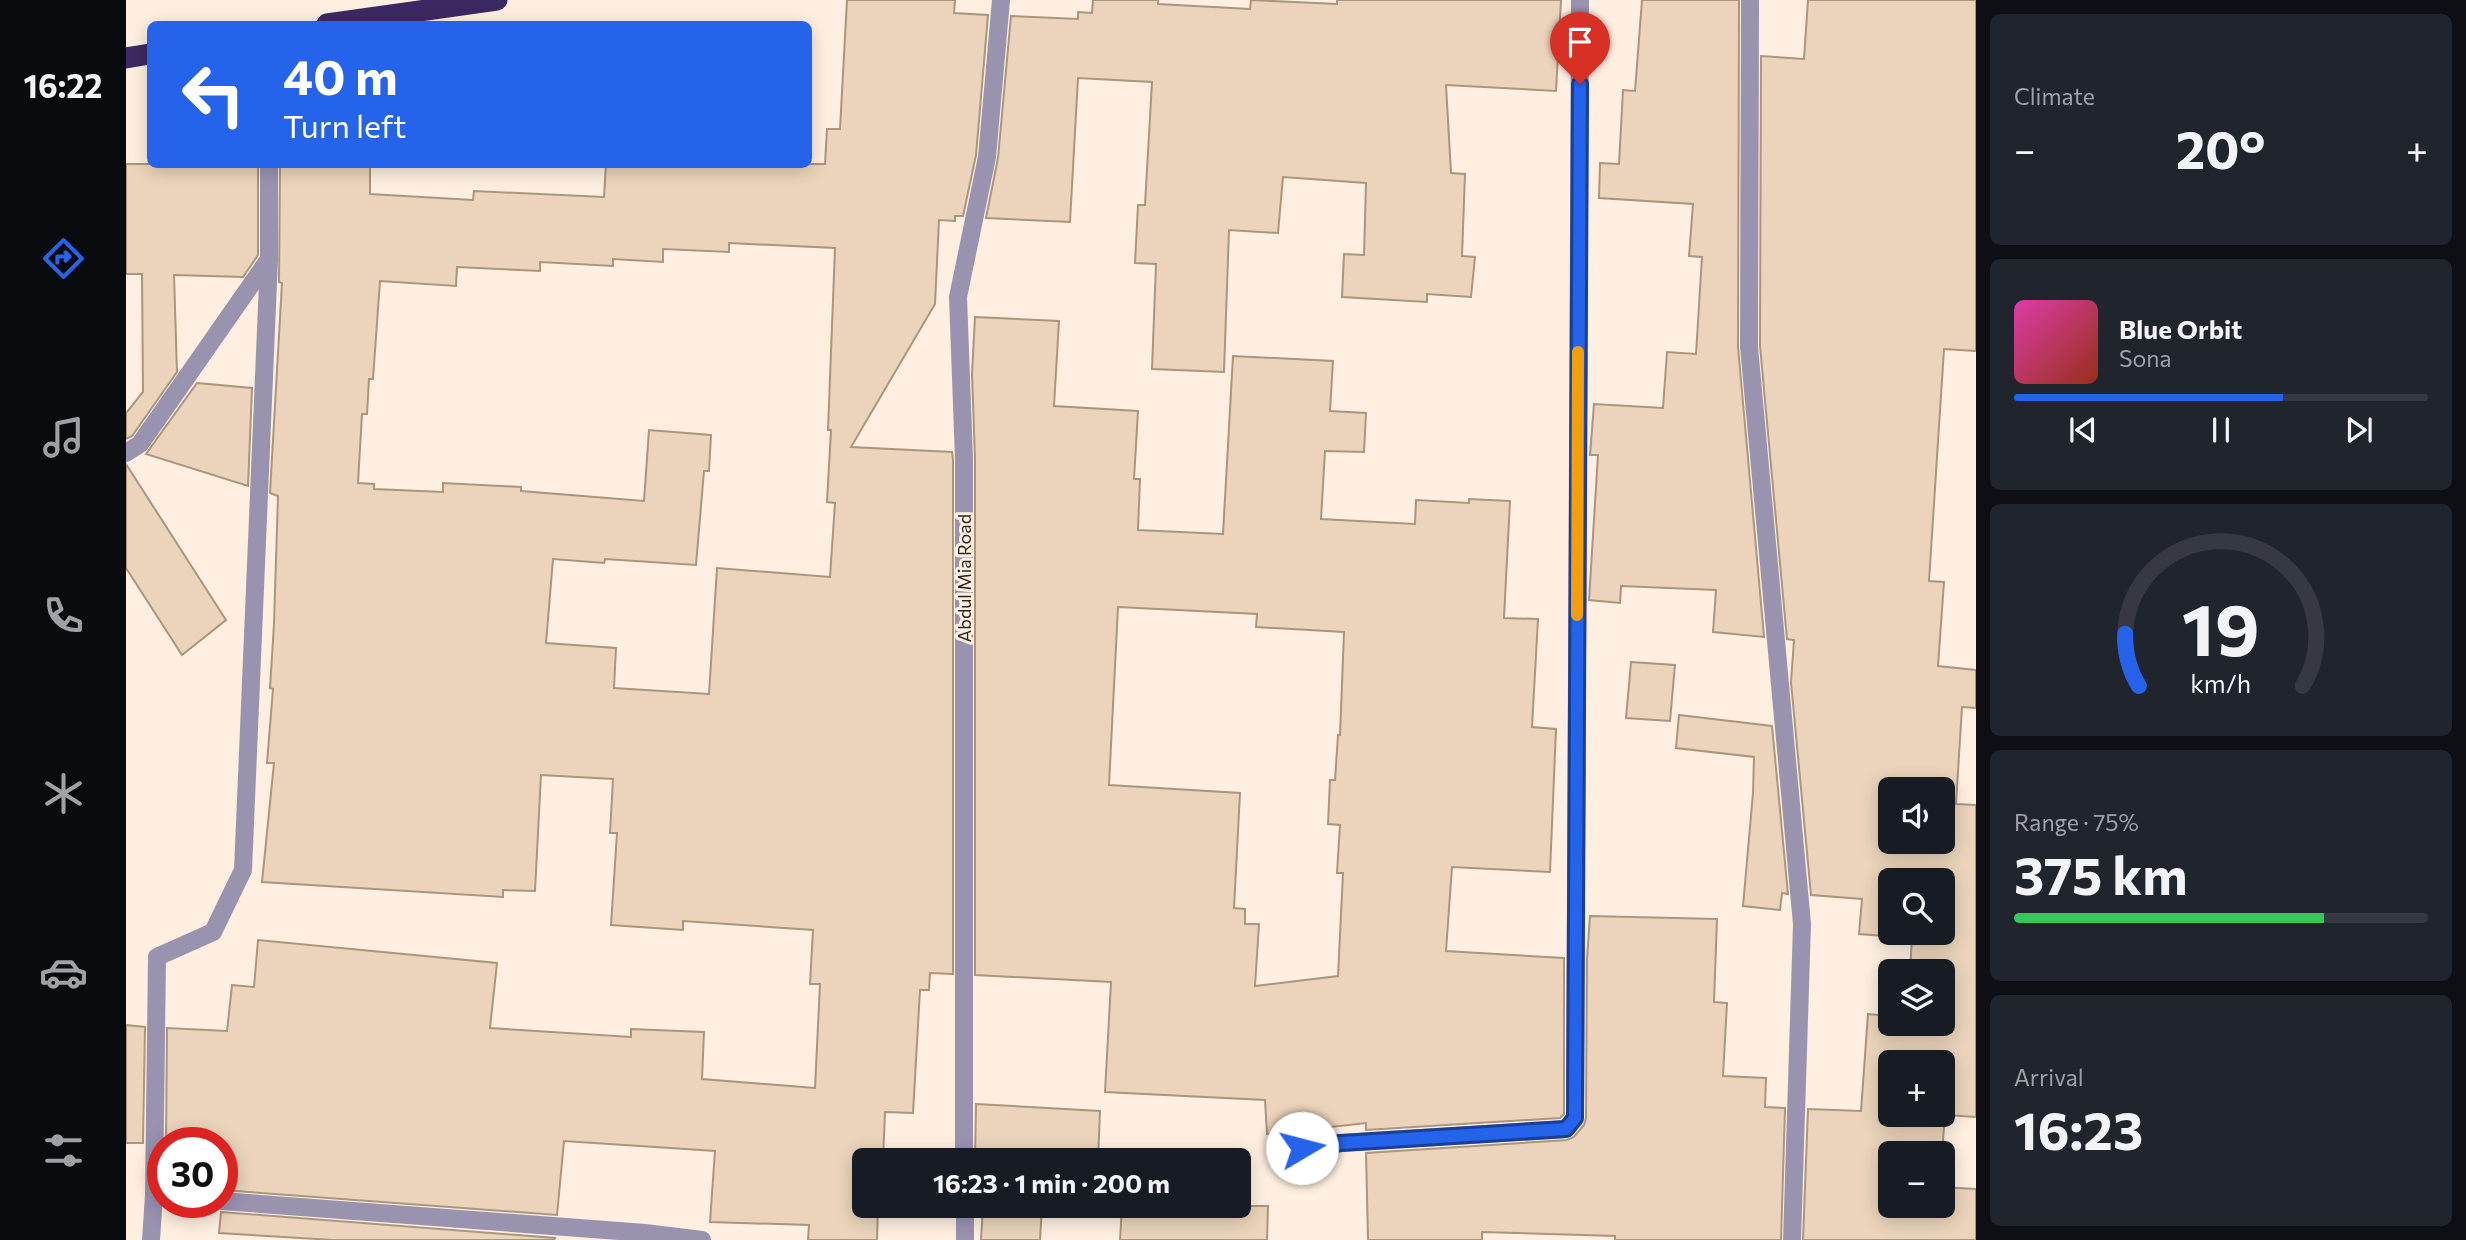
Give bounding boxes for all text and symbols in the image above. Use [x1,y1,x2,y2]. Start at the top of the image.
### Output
pin [1550,12.0,1610,84]
icon: arrive [1561,23,1599,61]
text: 40 m [283,45,398,105]
icon: left [168,49,259,140]
text: 16:22 [23,65,103,105]
text: Climate [2014,82,2095,110]
text: Turn left [283,105,407,145]
text: 20° [2176,116,2266,180]
text: − [2014,125,2036,172]
text: + [2406,125,2428,172]
icon: directions [39,234,88,283]
text: Blue Orbit [2119,313,2242,344]
text: Sona [2119,344,2171,372]
icon: previous [2064,411,2102,449]
icon: pause [2202,411,2240,449]
icon: next [2340,411,2378,449]
icon: music [39,413,88,462]
street label: Abdul Mia Road [953,514,975,642]
text: 19 [2182,582,2260,671]
icon: phone [39,591,88,640]
text: km/h [2191,668,2251,698]
icon: climate [39,769,88,818]
map controls [1878,777,1955,1218]
button: sound [1878,777,1955,854]
text: Range · 75% [2014,808,2139,836]
text: 375 km [2014,842,2188,906]
button: search [1878,868,1955,945]
icon: car [39,948,88,997]
button: layers [1878,959,1955,1036]
button: + [1878,1050,1955,1127]
text: Arrival [2014,1063,2084,1091]
text: 16:23 [2014,1097,2143,1161]
position arrow [1265,1111,1339,1185]
icon: filters [39,1126,88,1175]
speed limit sign: 30 [147,1127,238,1218]
button: − [1878,1141,1955,1218]
text: 16:23 · 1 min · 200 m [933,1167,1170,1198]

